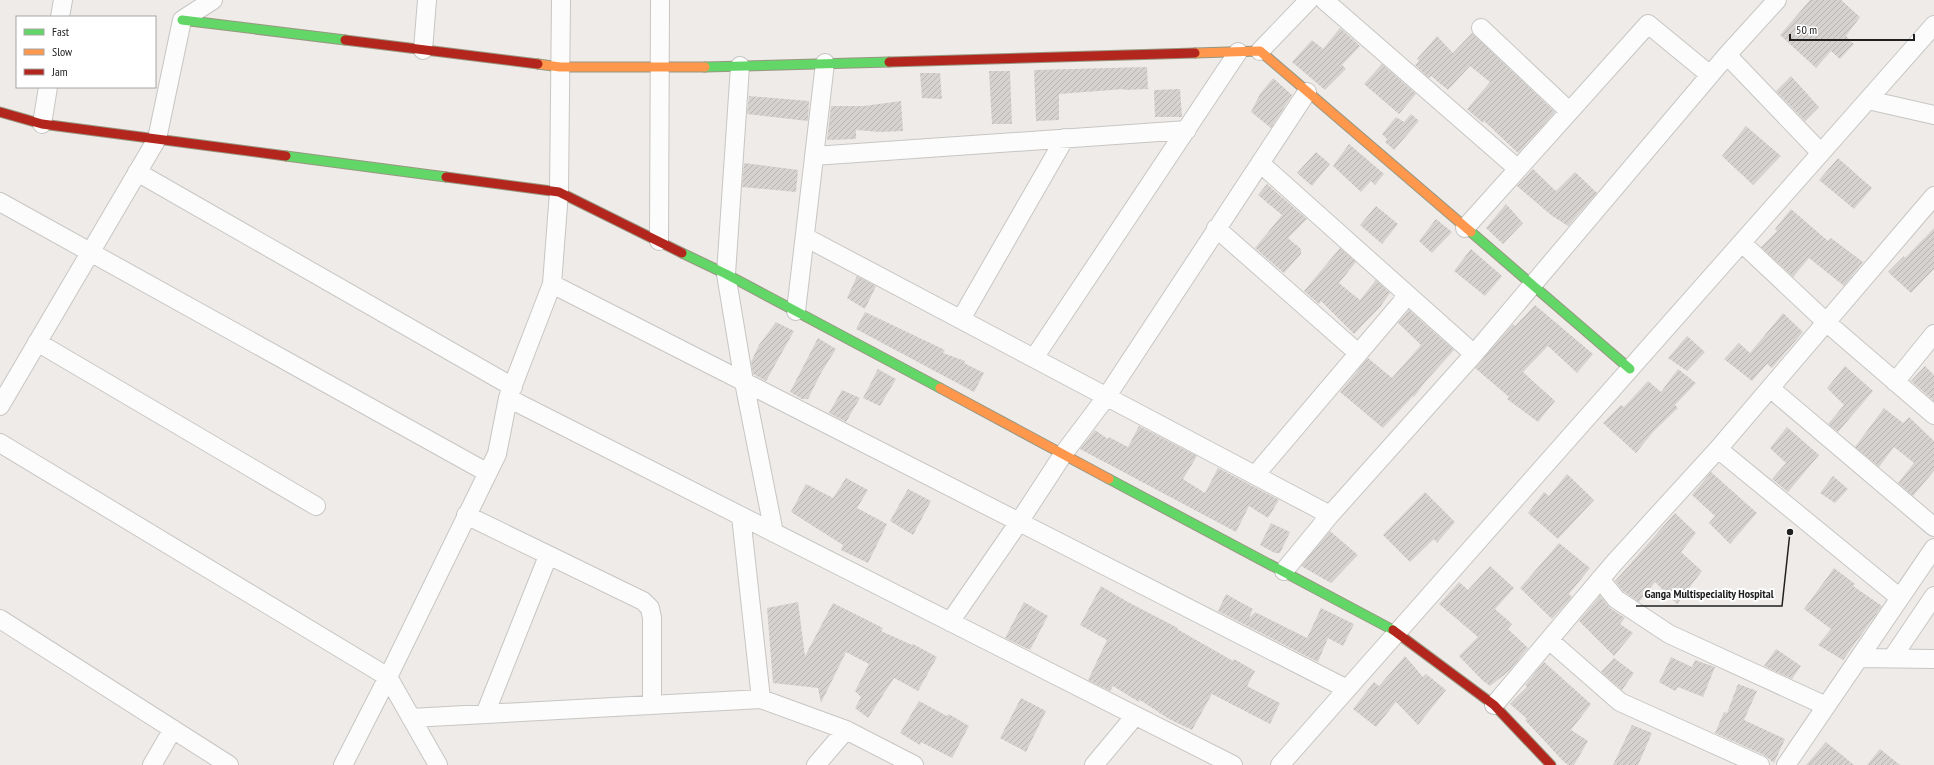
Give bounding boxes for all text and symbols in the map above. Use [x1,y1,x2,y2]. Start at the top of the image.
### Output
legend [16,16,156,88]
scale bar [1790,16,1914,42]
text: 50 m [1796,22,1817,37]
text: Fast [52,24,70,39]
text: Slow [52,44,73,59]
text: Jam [51,64,68,79]
callout: Ganga Multispeciality Hospital [1636,582,1782,606]
text: Ganga Multispeciality Hospital [1644,586,1774,601]

